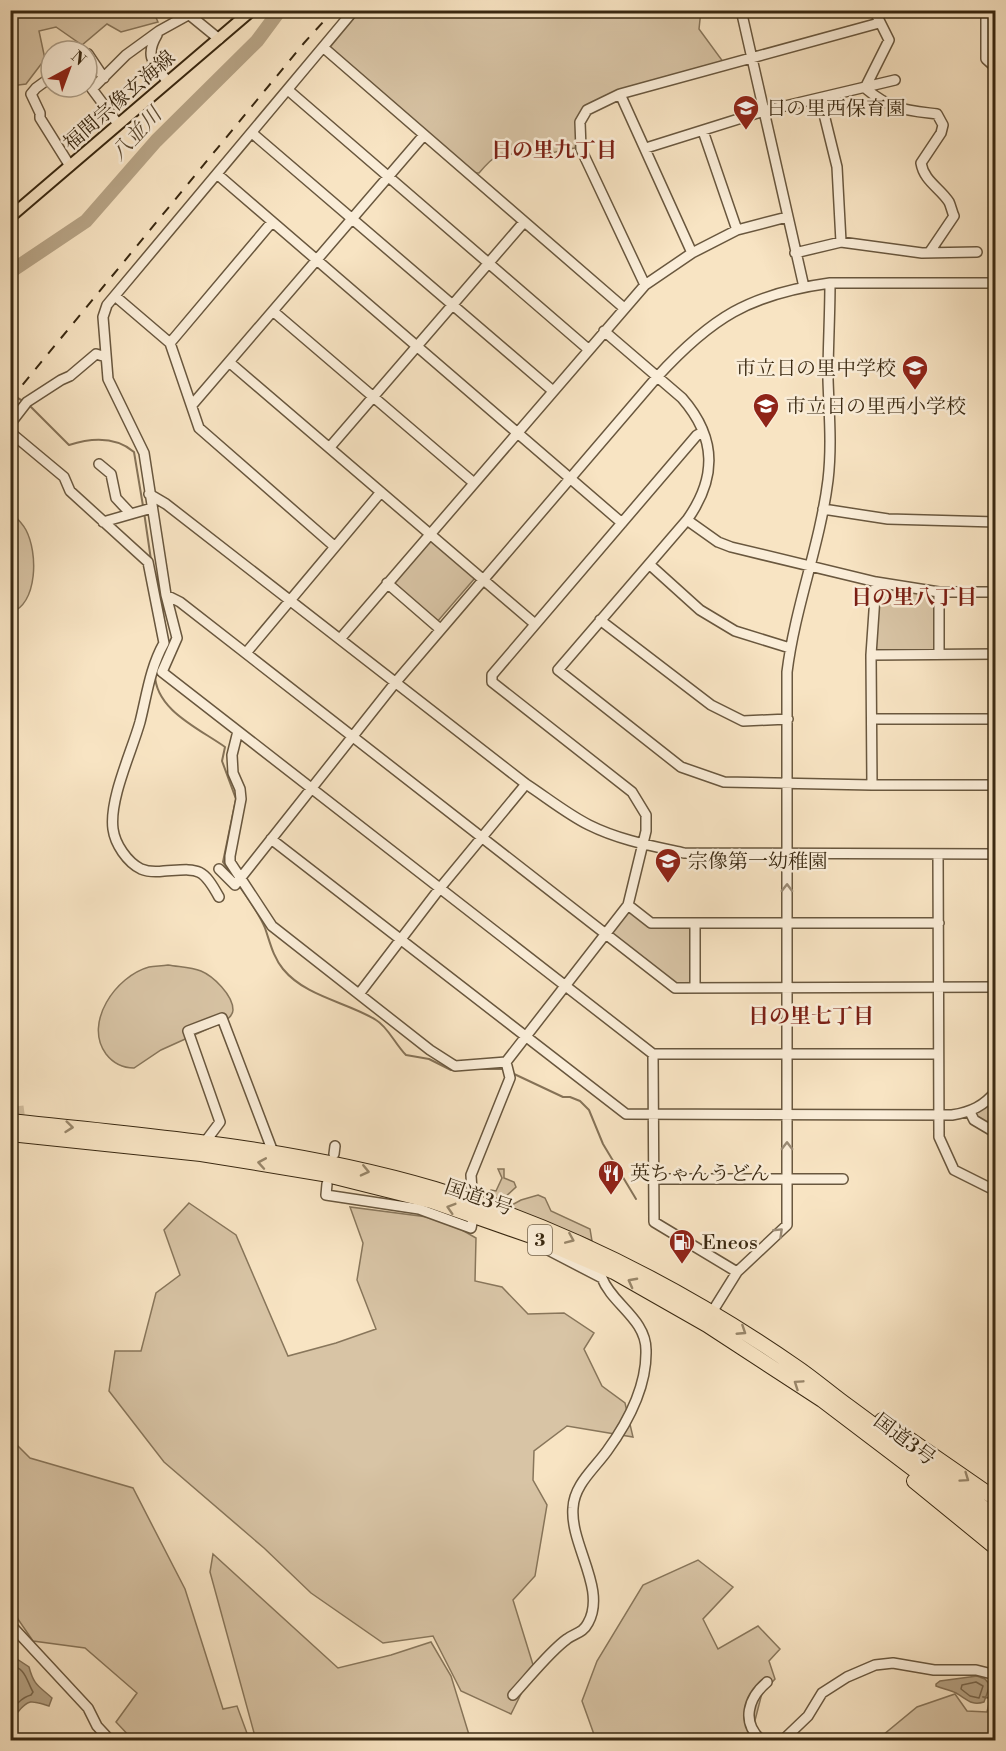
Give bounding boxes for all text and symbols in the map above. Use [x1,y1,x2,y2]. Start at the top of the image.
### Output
north arrow [39,39,99,99]
street label: 福間宗像玄海線 [59,46,181,156]
text: N [67,47,90,70]
school or university icon: 日の里西保育園 [731,93,761,131]
place label: 日の里西保育園 [766,97,906,122]
water label: 八並川 [106,101,169,167]
district label: 日の里九丁目 [491,138,617,164]
school or university icon: 市立日の里中学校 [900,353,930,391]
place label: 市立日の里中学校 [736,357,896,382]
school or university icon: 市立日の里西小学校 [751,391,781,429]
place label: 市立日の里西小学校 [786,395,966,420]
district label: 日の里八丁目 [851,585,977,611]
school or university icon: 宗像第一幼稚園 [653,846,683,884]
place label: 宗像第一幼稚園 [688,850,828,875]
one-way arrow [780,884,793,893]
district label: 日の里七丁目 [748,1004,874,1030]
one-way arrow [64,1120,73,1133]
one-way arrow [781,1141,793,1150]
one-way arrow [257,1157,267,1170]
restaurant icon: 英ちゃんうどん [596,1158,626,1196]
place label: 英ちゃんうどん [630,1162,770,1187]
one-way arrow [360,1164,370,1177]
street label: 国道3号 [441,1175,516,1222]
one-way arrow [446,1202,457,1215]
road number: 3 [528,1225,552,1255]
fuel station icon: Eneos [667,1227,697,1265]
one-way arrow [771,1229,782,1240]
place label: Eneos [702,1231,758,1256]
one-way arrow [564,1232,575,1244]
one-way arrow [627,1277,638,1289]
one-way arrow [735,1324,746,1335]
one-way arrow [793,1380,804,1391]
street label: 国道3号 [868,1409,940,1472]
one-way arrow [959,1471,970,1482]

